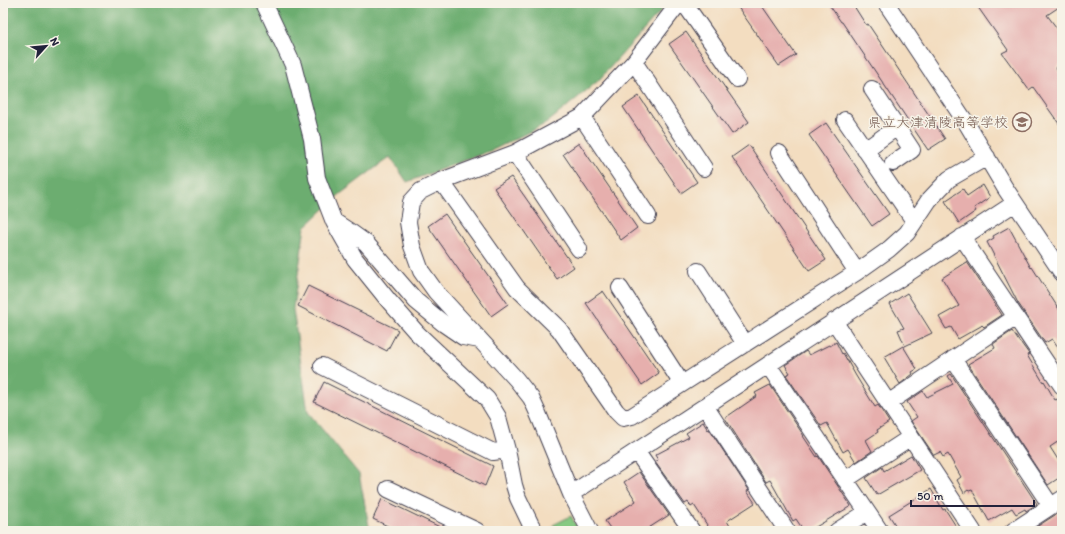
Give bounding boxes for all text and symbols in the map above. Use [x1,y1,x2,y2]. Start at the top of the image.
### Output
north arrow [26,26,66,66]
text: N [47,35,62,48]
school or university icon: 県立大津清陵高等学校 [1011,111,1033,133]
place label: 県立大津清陵高等学校 [868,114,1008,131]
scale bar [911,482,1034,508]
text: 50 m [917,489,943,503]

